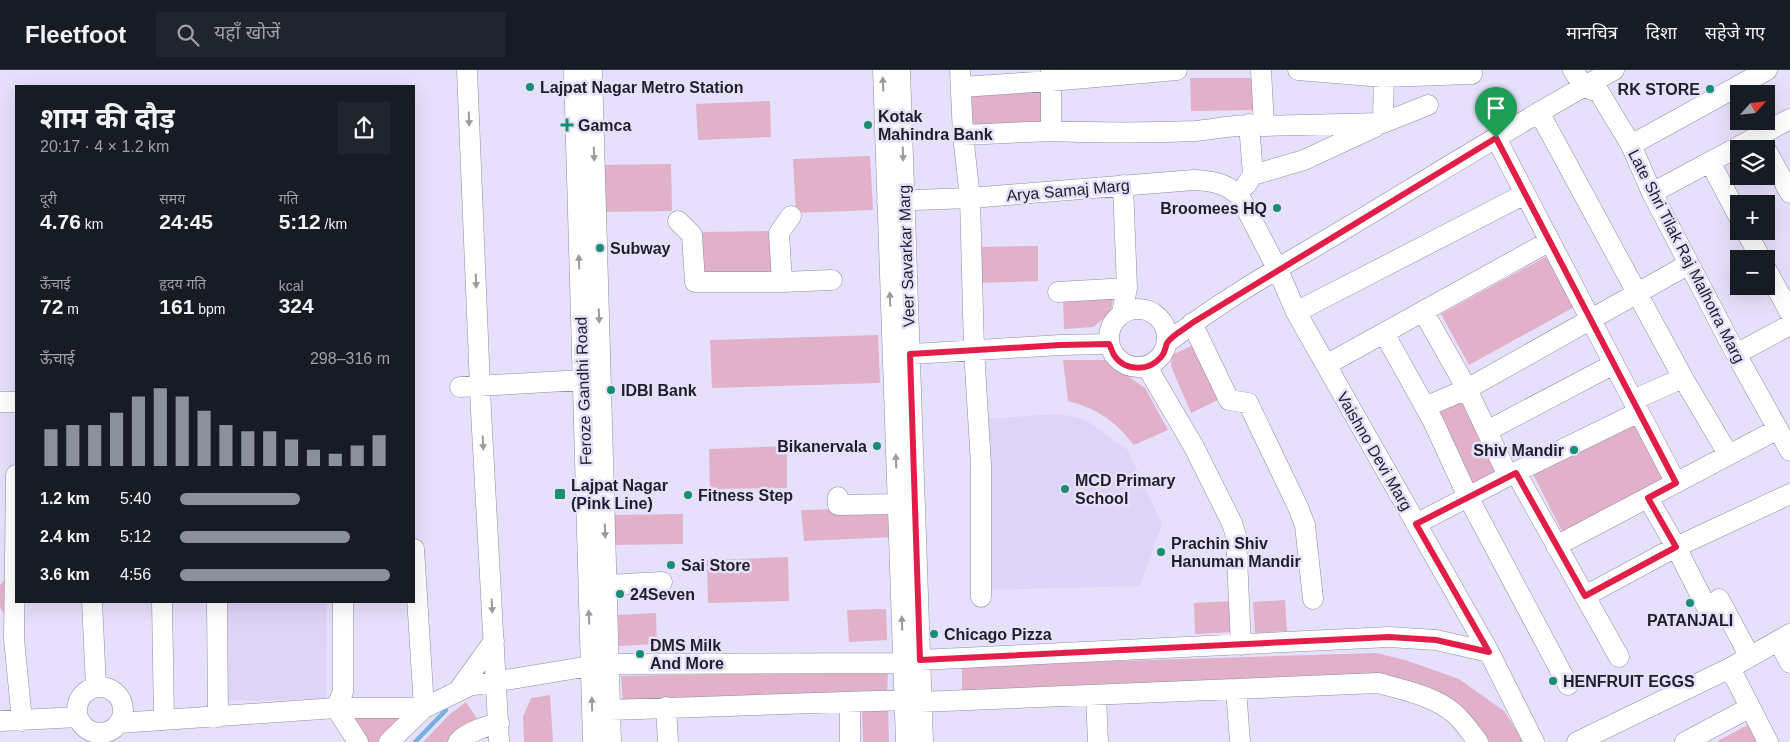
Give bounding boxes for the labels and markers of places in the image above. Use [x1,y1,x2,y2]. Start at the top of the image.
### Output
place label: Lajpat Nagar Metro Station [540,79,744,96]
marker: Lajpat Nagar Metro Station [524,81,536,93]
place label: RK STORE [1618,81,1700,98]
marker: RK STORE [1704,83,1716,95]
pin [1475,87,1517,138]
place label: Kotak Mahindra Bank [878,108,993,143]
place label: Gamca [578,117,631,134]
marker: Gamca [560,118,574,132]
marker: Kotak Mahindra Bank [862,119,874,131]
place label: Broomees HQ [1160,200,1267,217]
marker: Broomees HQ [1271,202,1283,214]
place label: Subway [610,240,671,257]
marker: Subway [594,242,606,254]
place label: IDBI Bank [621,382,697,399]
marker: IDBI Bank [605,384,617,396]
place label: Bikanervala [777,438,867,455]
marker: Bikanervala [871,440,883,452]
place label: Shiv Mandir [1473,442,1564,459]
marker: Shiv Mandir [1568,444,1580,456]
place label: MCD Primary School [1075,472,1176,507]
place label: Lajpat Nagar (Pink Line) [571,477,668,512]
marker: MCD Primary School [1059,483,1071,495]
marker: Lajpat Nagar (Pink Line) [553,487,567,501]
place label: Fitness Step [698,487,793,504]
marker: Fitness Step [682,489,694,501]
place label: Prachin Shiv Hanuman Mandir [1171,535,1301,570]
marker: Prachin Shiv Hanuman Mandir [1155,546,1167,558]
place label: Sai Store [681,557,750,574]
marker: Sai Store [665,559,677,571]
place label: 24Seven [630,586,695,603]
marker: 24Seven [614,588,626,600]
marker: PATANJALI [1684,597,1696,609]
place label: PATANJALI [1647,612,1733,629]
place label: Chicago Pizza [944,626,1052,643]
marker: Chicago Pizza [928,628,940,640]
place label: DMS Milk And More [650,637,724,672]
marker: DMS Milk And More [634,648,646,660]
place label: HENFRUIT EGGS [1563,673,1695,690]
marker: HENFRUIT EGGS [1547,675,1559,687]

